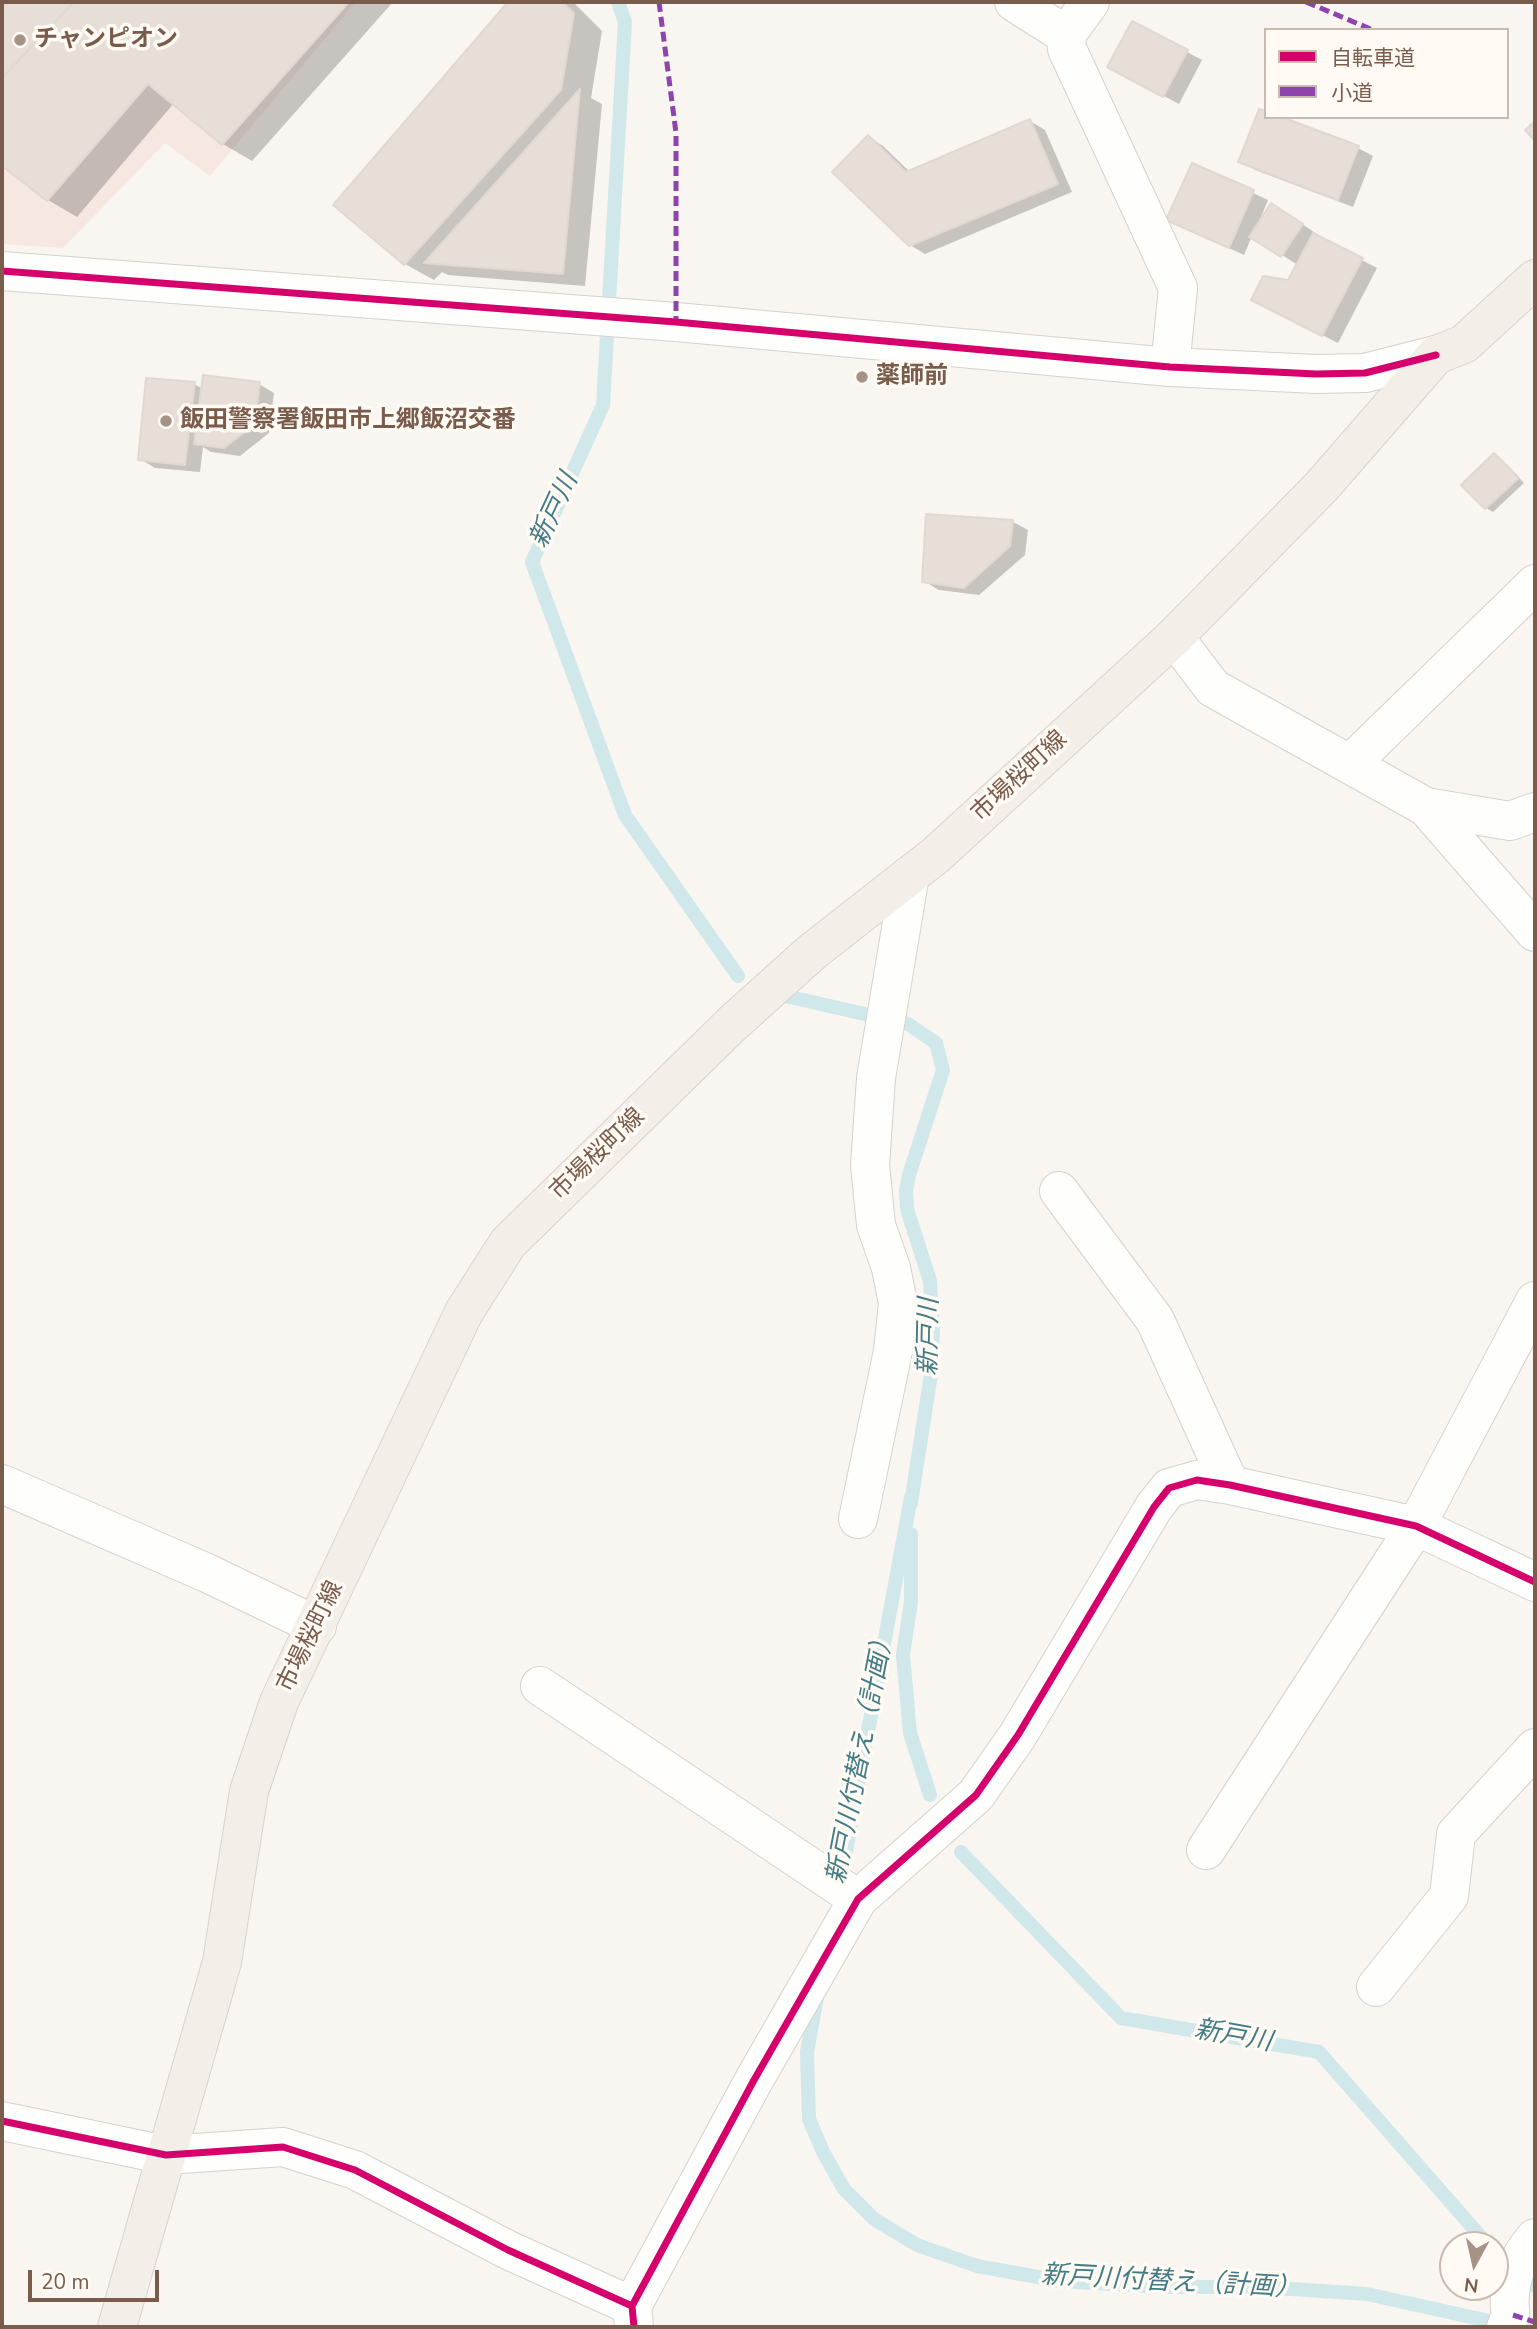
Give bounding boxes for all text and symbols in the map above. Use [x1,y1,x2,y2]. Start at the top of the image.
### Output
place label: チャンピオン [34,26,178,54]
legend [1264,28,1509,119]
marker: チャンピオン [12,32,28,48]
text: 自転車道 [1331,44,1415,72]
text: 小道 [1331,79,1373,107]
place label: 薬師前 [876,363,948,391]
marker: 薬師前 [854,369,870,385]
place label: 飯田警察署飯田市上郷飯沼交番 [180,407,516,435]
marker: 飯田警察署飯田市上郷飯沼交番 [158,413,174,429]
water label: 新戸川 [524,469,586,553]
street label: 市場桜町線 [966,726,1074,828]
street label: 市場桜町線 [545,1103,651,1207]
water label: 新戸川 [914,1298,946,1376]
street label: 市場桜町線 [272,1577,350,1697]
water label: 新戸川付替え（計画） [822,1625,902,1887]
water label: 新戸川 [1192,2015,1274,2059]
north arrow [1439,2231,1509,2301]
scale bar [32,2256,163,2300]
water label: 新戸川付替え（計画） [1040,2261,1302,2305]
text: 20 m [41,2268,90,2296]
text: N [1463,2271,1480,2299]

